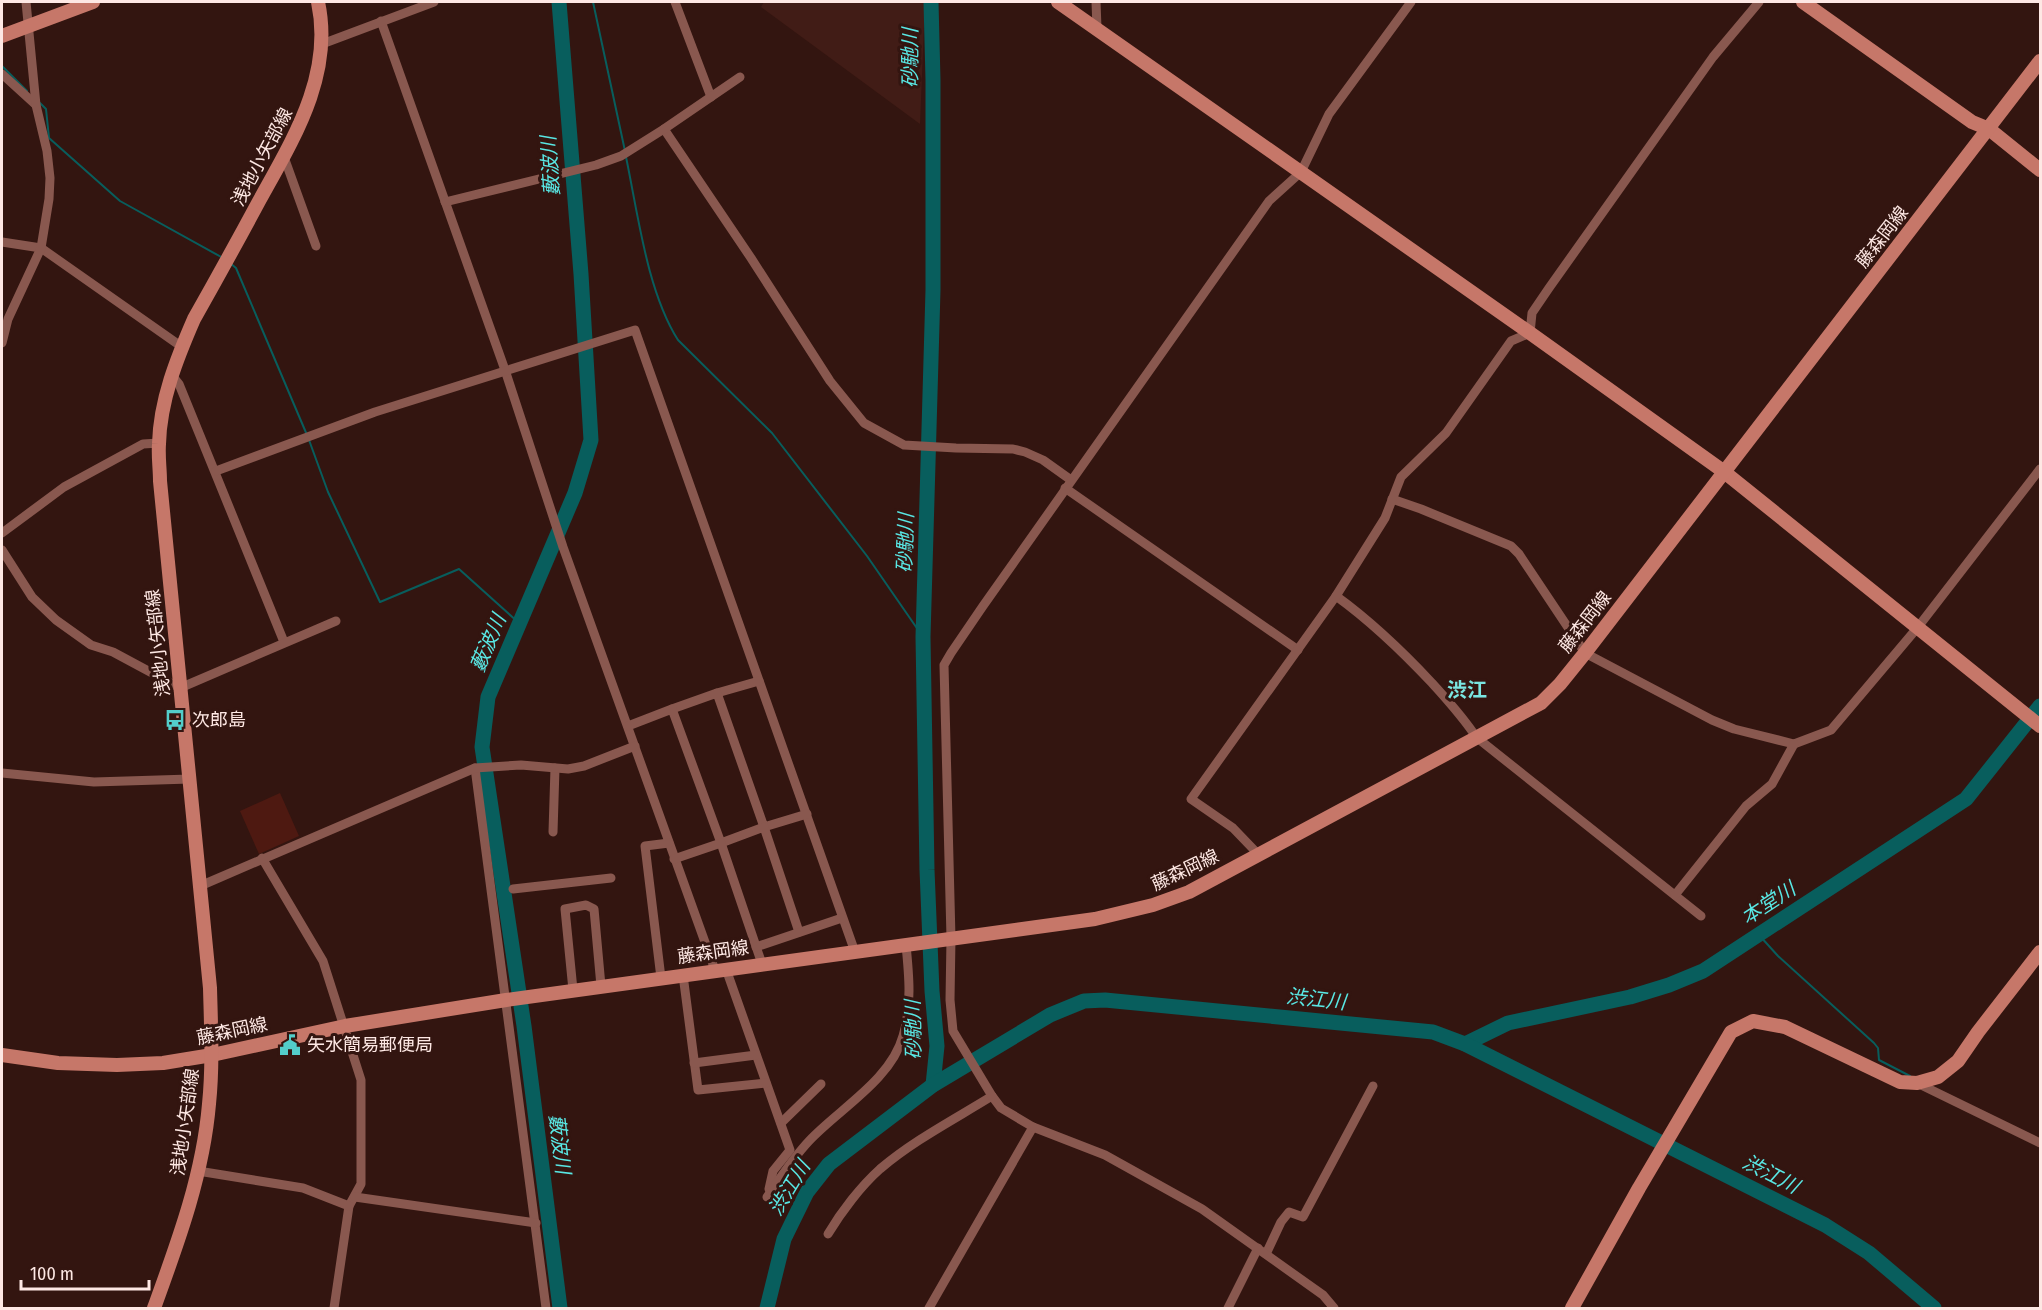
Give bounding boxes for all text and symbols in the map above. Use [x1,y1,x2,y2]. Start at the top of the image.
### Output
water label: 砂馳川 [898,26,922,88]
street label: 浅地小矢部線 [227,104,297,210]
water label: 藪波川 [536,133,564,197]
street label: 藤森岡線 [1851,202,1913,272]
water label: 砂馳川 [892,511,918,573]
street label: 藤森岡線 [1554,587,1616,657]
street label: 浅地小矢部線 [141,588,175,698]
water label: 藪波川 [465,609,512,675]
district label: 渋江 [1447,678,1487,702]
bus stop icon: 次郎島 [163,708,187,732]
place label: 次郎島 [192,709,246,731]
street label: 藤森岡線 [1148,845,1222,895]
water label: 本堂川 [1736,876,1801,929]
street label: 藤森岡線 [676,936,750,968]
water label: 渋江川 [1285,984,1349,1014]
water label: 砂馳川 [900,998,926,1060]
street label: 藤森岡線 [194,1013,270,1049]
public building icon: 矢水簡易郵便局 [278,1033,302,1057]
place label: 矢水簡易郵便局 [307,1034,433,1056]
street label: 浅地小矢部線 [167,1067,203,1177]
water label: 藪波川 [544,1113,576,1177]
water label: 渋江川 [1739,1150,1805,1199]
water label: 渋江川 [763,1154,816,1220]
scale bar [21,1253,148,1291]
text: 100 m [30,1263,74,1285]

